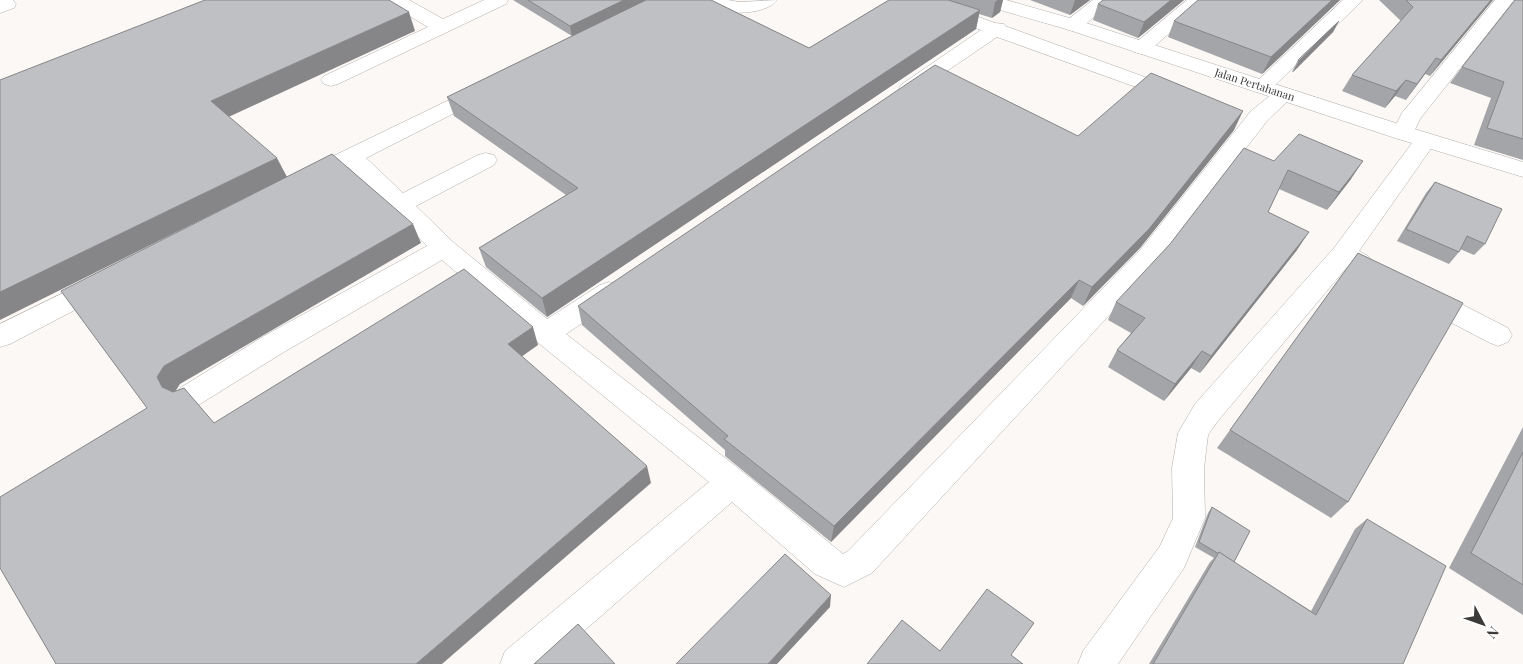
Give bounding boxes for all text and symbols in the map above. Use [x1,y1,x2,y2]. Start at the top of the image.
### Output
street label: Jalan Pertahanan [1212,64,1297,104]
north arrow [1458,599,1508,649]
text: N [1483,623,1504,643]

